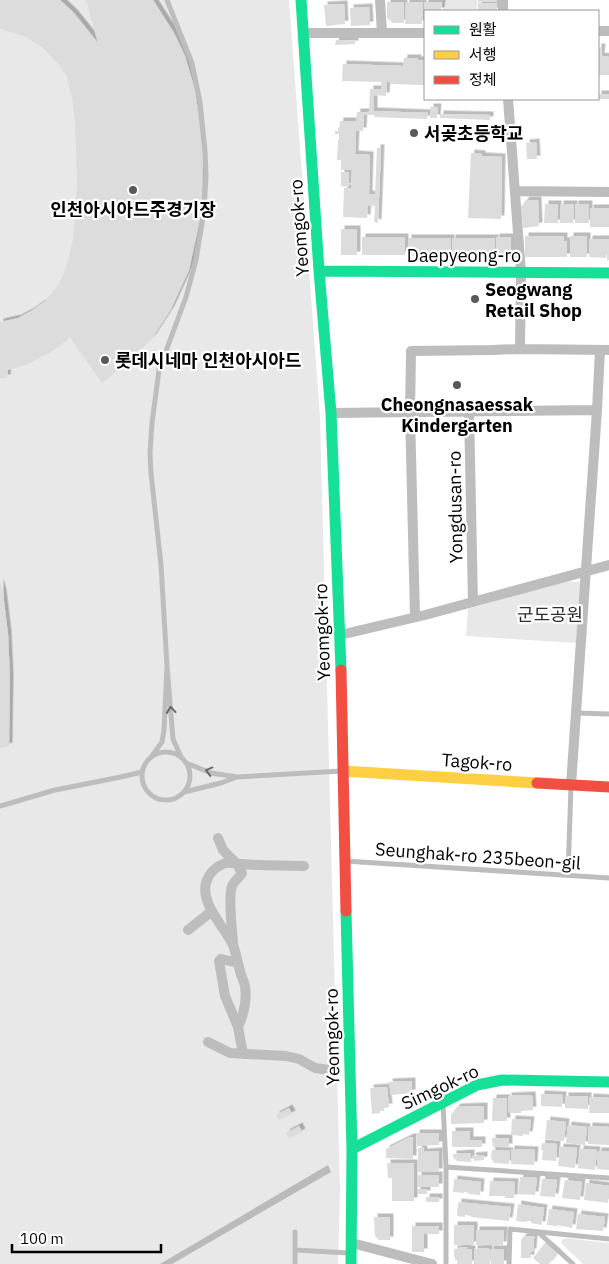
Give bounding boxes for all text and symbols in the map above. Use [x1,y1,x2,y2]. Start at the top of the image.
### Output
legend [424,10,599,100]
text: 원활 [469,20,497,39]
text: 서행 [469,45,497,64]
text: 정체 [469,70,497,89]
place label: 서곶초등학교 [424,122,523,145]
marker: 서곶초등학교 [408,127,420,139]
street label: Yeomgok-ro [284,179,314,277]
marker: 인천아시아드주경기장 [127,184,139,196]
place label: 인천아시아드주경기장 [50,198,216,221]
street label: Daepyeong-ro [407,244,521,267]
place label: Seogwang Retail Shop [485,278,582,322]
marker: Seogwang Retail Shop [469,293,481,305]
place label: 롯데시네마 인천아시아드 [115,349,301,372]
marker: 롯데시네마 인천아시아드 [99,354,111,366]
marker: Cheongnasaessak Kindergarten [451,379,463,391]
place label: Cheongnasaessak Kindergarten [381,393,534,437]
street label: Yongdusan-ro [443,451,467,563]
street label: Yeomgok-ro [309,583,335,681]
park label: 군도공원 [517,603,583,626]
one-way arrow [166,706,177,714]
street label: Tagok-ro [441,748,513,776]
one-way arrow [205,767,213,777]
street label: Seunghak-ro 235beon-gil [374,837,582,875]
street label: Yeomgok-ro [320,988,344,1086]
street label: Simgok-ro [398,1059,482,1115]
scale bar [12,1222,161,1254]
text: 100 m [20,1229,64,1248]

